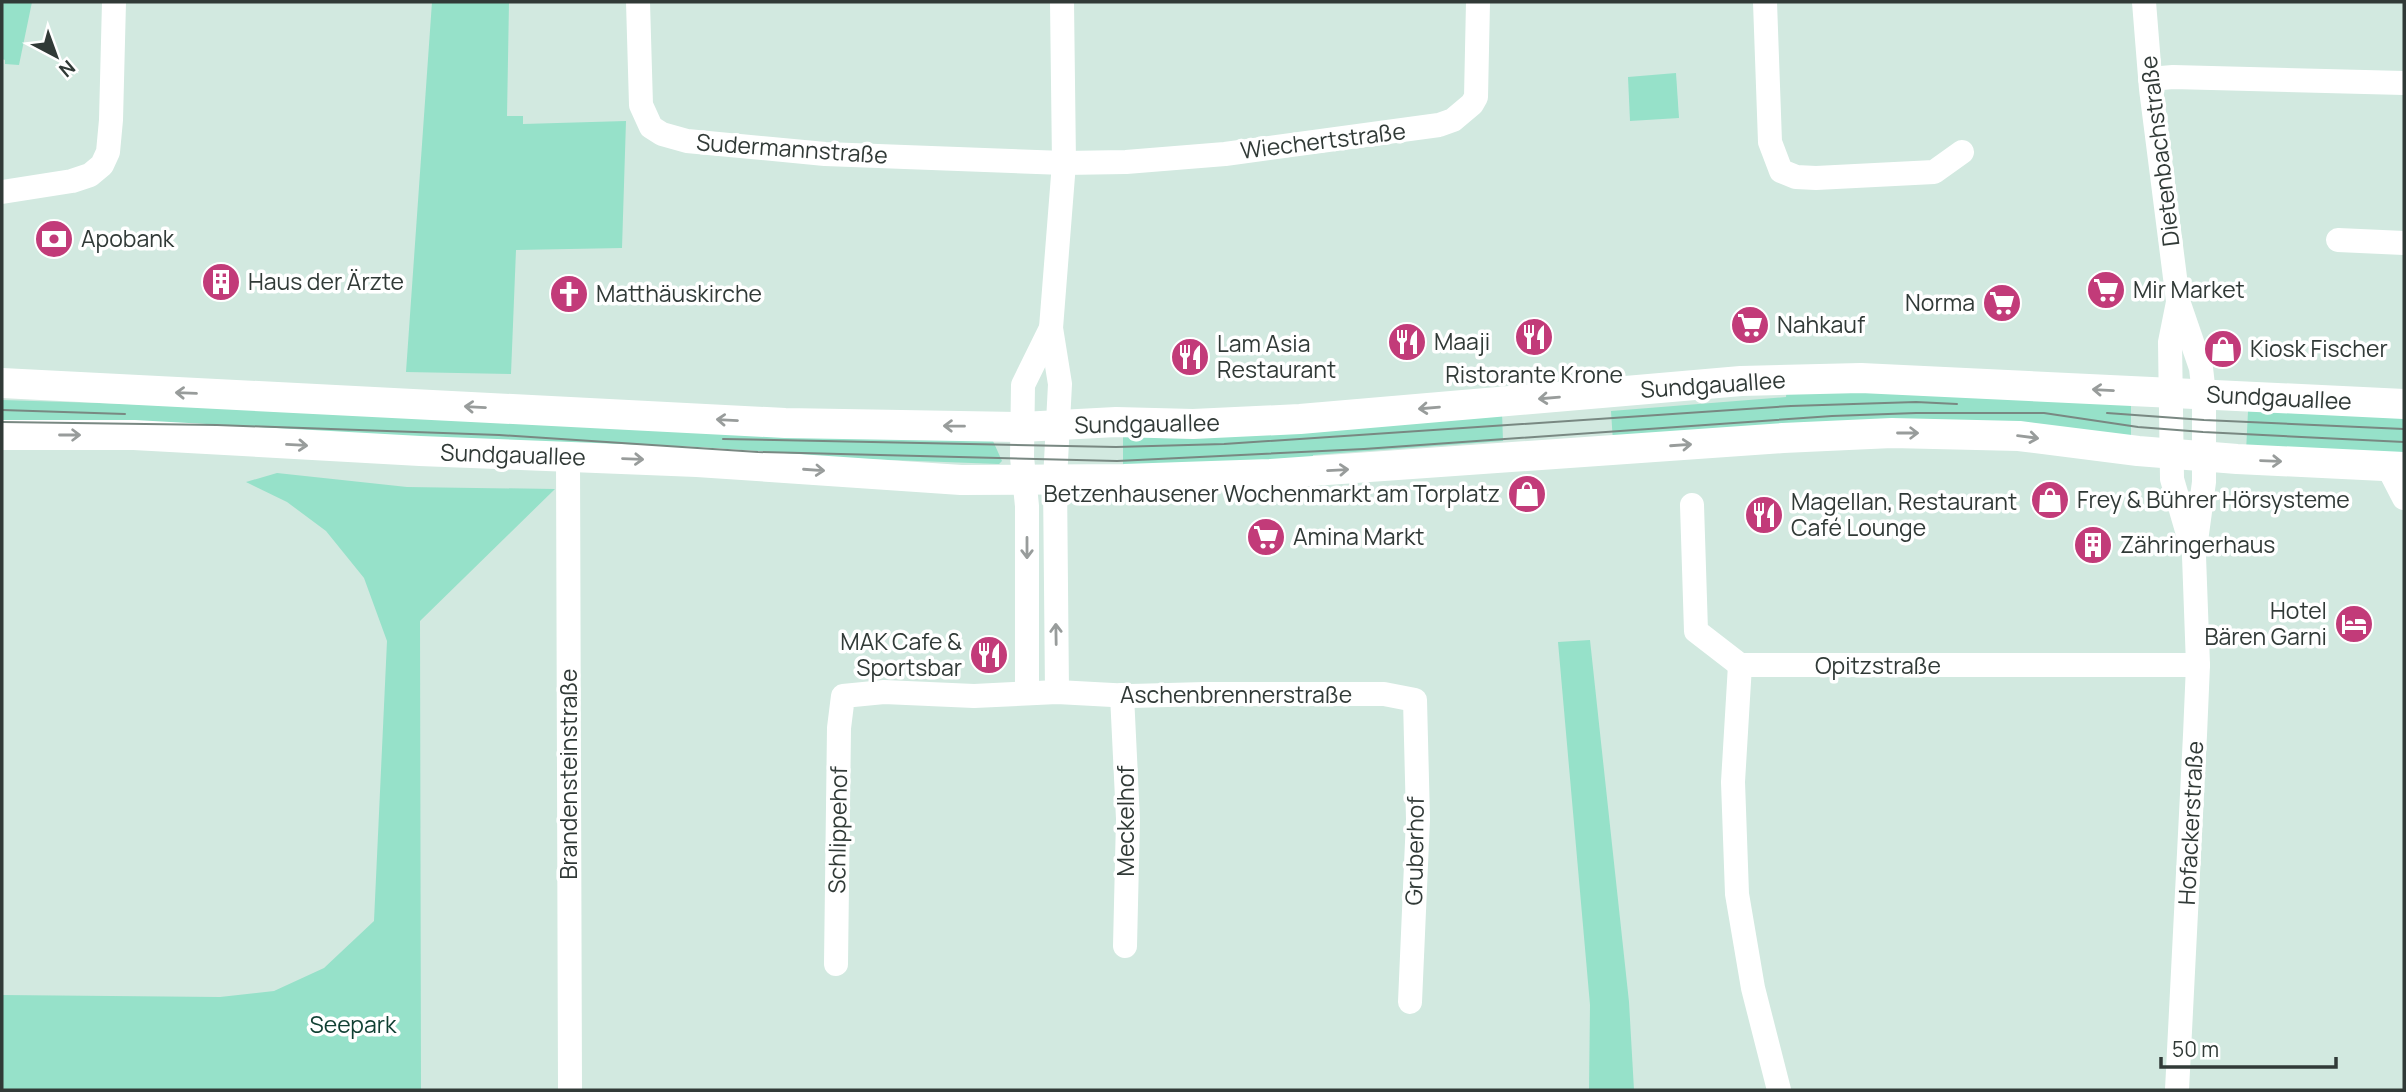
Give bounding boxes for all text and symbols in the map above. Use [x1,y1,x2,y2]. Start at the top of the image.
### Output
north arrow [21,21,91,91]
street label: Dietenbachstraße [2131,54,2187,248]
text: N [53,55,81,83]
street label: Wiechertstraße [1238,114,1407,166]
street label: Sudermannstraße [695,125,889,171]
bank icon: Apobank [33,218,75,260]
place label: Apobank [81,222,175,254]
building icon: Haus der Ärzte [200,261,242,303]
place label: Haus der Ärzte [248,265,404,297]
supermarket icon: Mir Market [2085,269,2127,311]
church icon: Matthäuskirche [548,273,590,315]
place label: Mir Market [2133,273,2245,305]
place label: Matthäuskirche [596,277,762,309]
supermarket icon: Norma [1981,282,2023,324]
place label: Norma [1905,286,1975,318]
supermarket icon: Nahkauf [1729,304,1771,346]
place label: Nahkauf [1777,308,1865,340]
restaurant icon: Ristorante Krone [1513,316,1555,358]
restaurant icon: Maaji [1386,321,1428,363]
place label: Maaji [1434,325,1490,357]
place label: Lam Asia Restaurant [1217,327,1336,385]
shop icon: Kiosk Fischer [2202,328,2244,370]
place label: Kiosk Fischer [2250,332,2388,364]
restaurant icon: Lam Asia Restaurant [1169,336,1211,378]
place label: Ristorante Krone [1445,358,1623,390]
street label: Sundgauallee [1639,363,1787,405]
street label: Sundgauallee [2206,377,2353,417]
one-way arrow [2091,384,2114,397]
one-way arrow [175,386,198,399]
one-way arrow [1538,392,1561,405]
one-way arrow [464,401,487,414]
one-way arrow [1418,402,1440,415]
street label: Sundgauallee [1074,406,1220,440]
one-way arrow [716,413,738,426]
one-way arrow [943,419,966,433]
one-way arrow [1896,426,1919,440]
one-way arrow [58,428,81,442]
one-way arrow [2017,431,2039,444]
street label: Sundgauallee [440,435,586,473]
one-way arrow [285,438,308,451]
one-way arrow [1669,439,1692,452]
one-way arrow [621,453,644,466]
one-way arrow [2260,454,2283,467]
one-way arrow [802,464,825,477]
one-way arrow [1326,464,1349,477]
shop icon: Betzenhausener Wochenmarkt am Torplatz [1506,473,1548,515]
place label: Betzenhausener Wochenmarkt am Torplatz [1044,477,1500,509]
shop icon: Frey & Bührer Hörsysteme [2029,479,2071,521]
place label: Frey & Bührer Hörsysteme [2077,483,2350,515]
place label: Magellan, Restaurant Café Lounge [1791,485,2017,543]
restaurant icon: Magellan, Restaurant Café Lounge [1743,494,1785,536]
supermarket icon: Amina Markt [1245,516,1287,558]
place label: Amina Markt [1293,520,1425,552]
building icon: Zähringerhaus [2072,524,2114,566]
place label: Zähringerhaus [2120,528,2275,560]
one-way arrow [1020,536,1034,559]
place label: Hotel Bären Garni [2204,594,2327,652]
hotel icon: Hotel Bären Garni [2333,603,2375,645]
one-way arrow [1049,623,1062,646]
place label: MAK Cafe & Sportsbar [840,625,962,683]
restaurant icon: MAK Cafe & Sportsbar [968,634,1010,676]
street label: Opitzstraße [1815,649,1941,681]
street label: Brandensteinstraße [552,668,584,880]
street label: Aschenbrennerstraße [1120,678,1352,710]
street label: Hofackerstraße [2170,740,2210,906]
street label: Schlippehof [820,766,854,894]
street label: Meckelhof [1109,766,1141,876]
street label: Gruberhof [1397,796,1431,906]
park label: Seepark [310,1008,397,1040]
scale bar [2161,1026,2336,1070]
text: 50 m [2172,1035,2219,1063]

